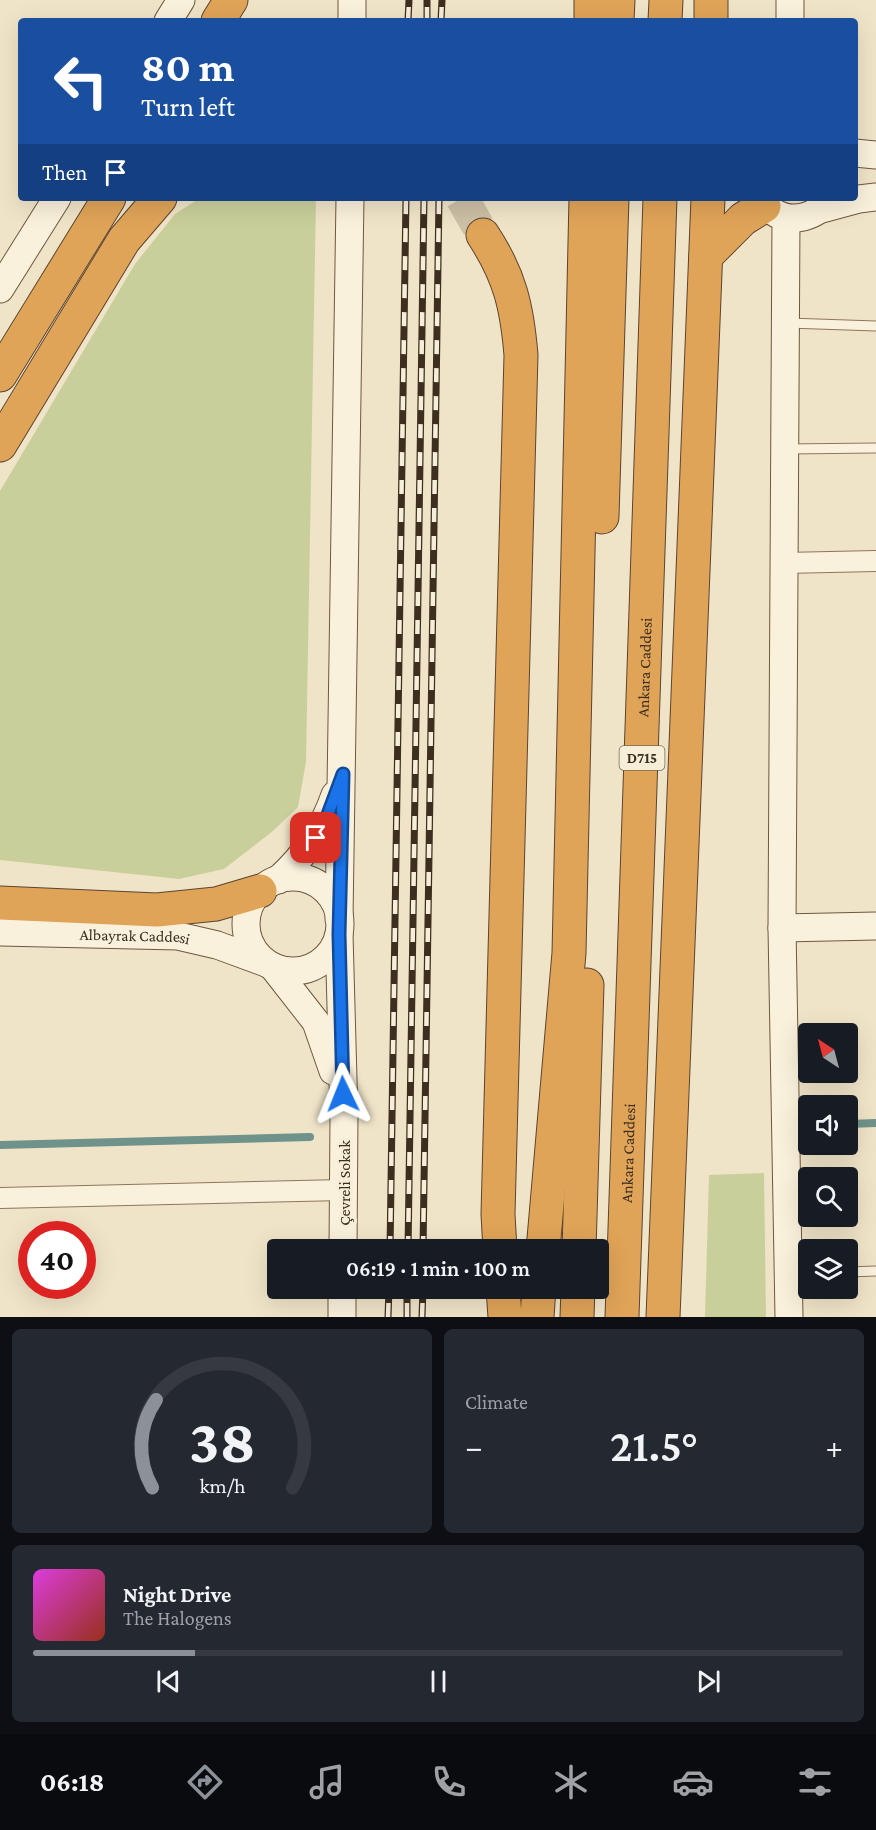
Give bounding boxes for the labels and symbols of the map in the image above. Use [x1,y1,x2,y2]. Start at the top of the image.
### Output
street label: Ankara Caddesi [634,617,655,717]
road number: D715 [620,746,664,770]
pin [290,812,341,863]
street label: Albayrak Caddesi [79,926,192,948]
north arrow [798,1023,858,1083]
position arrow [311,1062,375,1126]
street label: Ankara Caddesi [618,1103,638,1203]
street label: Çevreli Sokak [336,1140,354,1226]
speed limit sign: 40 [18,1221,96,1299]

